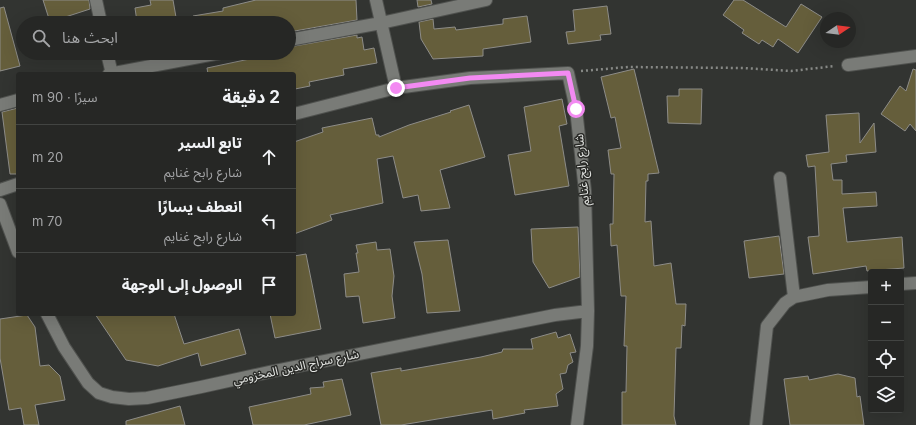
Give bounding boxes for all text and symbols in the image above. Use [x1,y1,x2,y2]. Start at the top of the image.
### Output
north arrow [820,12,856,48]
search box [16,16,296,60]
icon: search [30,27,52,49]
text: ابحث هنا [62,28,118,47]
route end [387,79,405,97]
text: 2 دقيقة [222,87,280,107]
text: سيرًا · 90 m [32,89,97,105]
route start [567,100,585,118]
text: تابع السير [178,133,242,152]
street label: شارع رابح غنايم [571,133,594,207]
icon: ahead [258,146,280,168]
text: 20 m [32,149,63,165]
text: شارع رابح غنايم [164,164,242,180]
text: انعطف يسارًا [158,197,242,216]
icon: left [258,210,280,232]
text: 70 m [32,213,62,229]
text: شارع رابح غنايم [164,228,242,244]
map controls [868,269,904,413]
button: + [868,269,904,305]
icon: arrive [258,274,280,296]
text: الوصول إلى الوجهة [122,275,242,294]
button: − [868,305,904,341]
button: locate [868,341,904,377]
street label: شارع سراج الدين المخزومي [232,346,361,390]
button: layers [868,377,904,413]

